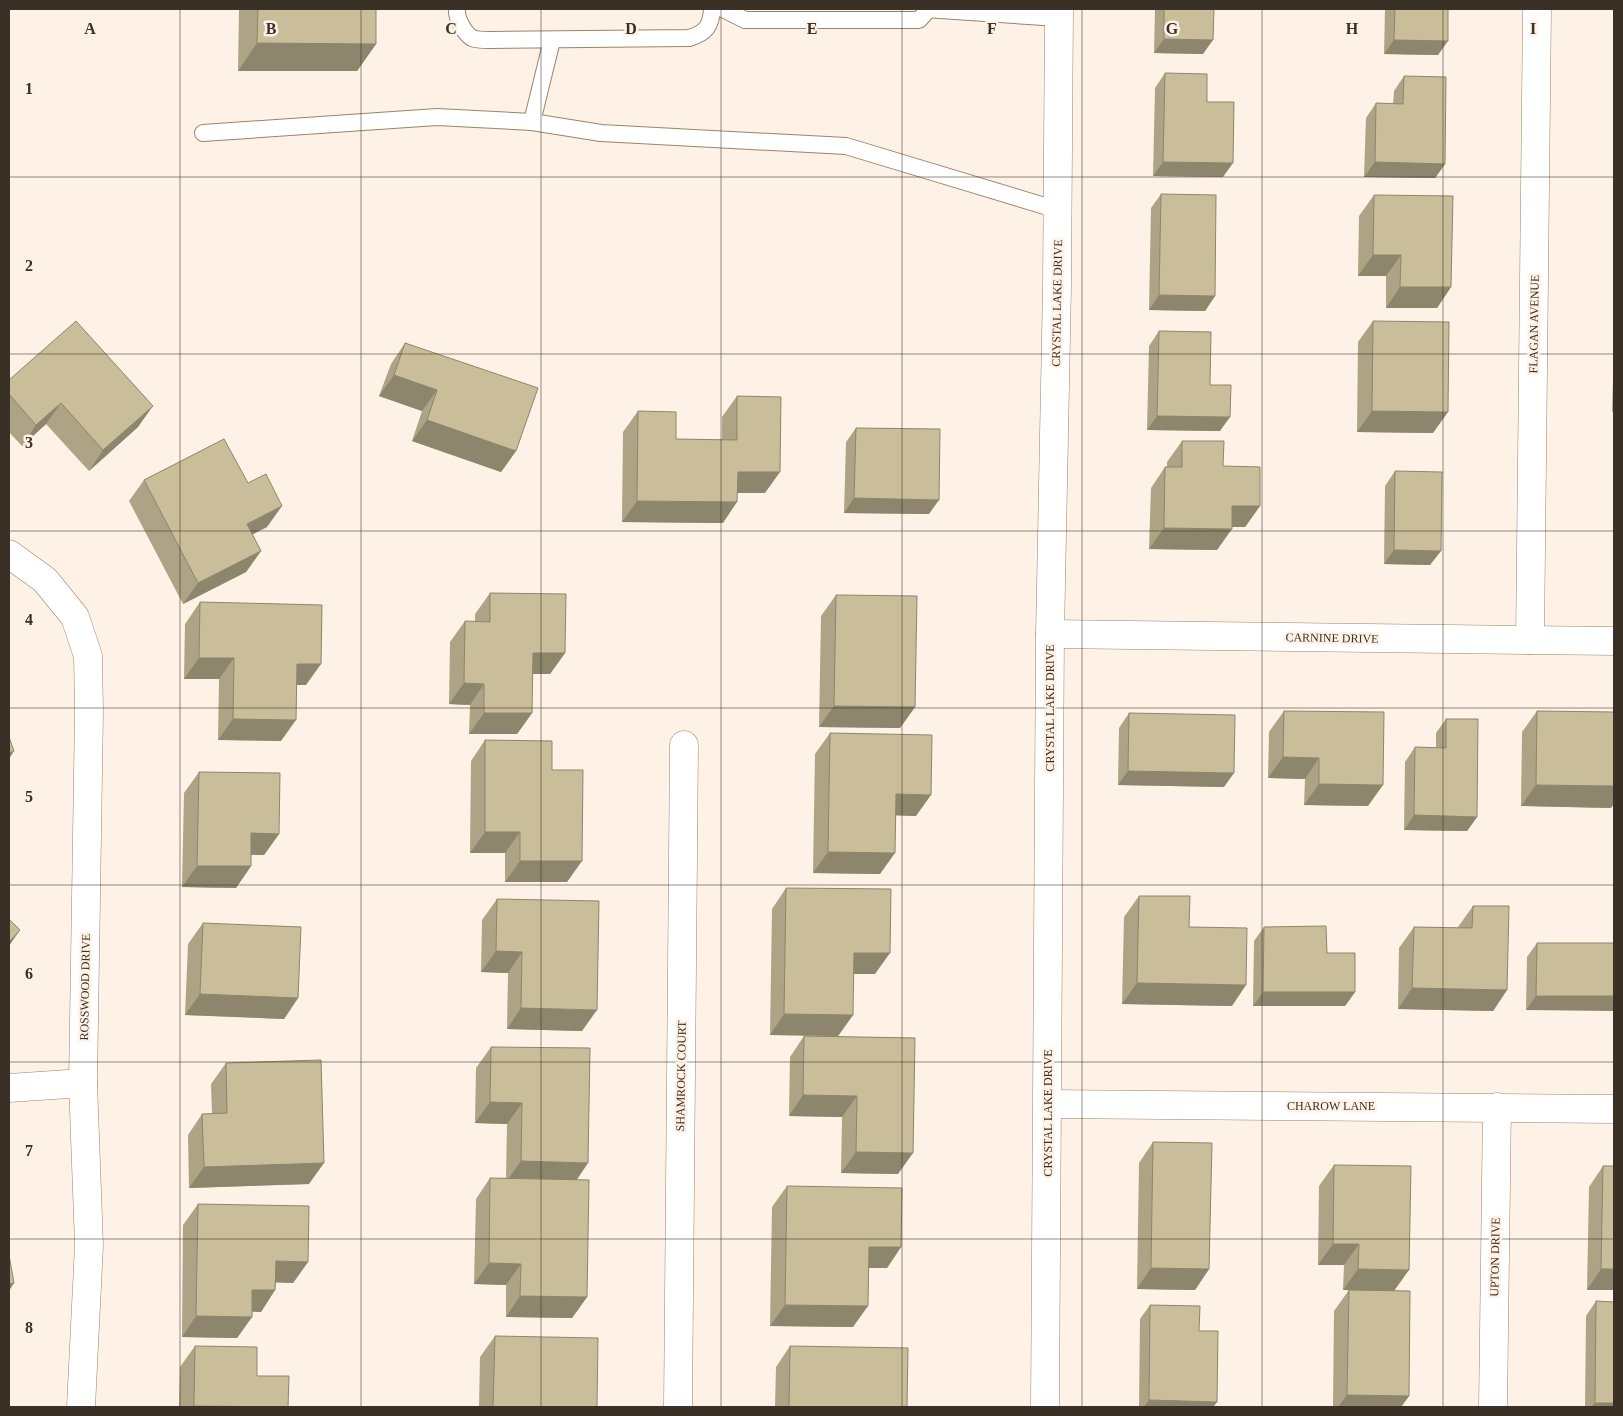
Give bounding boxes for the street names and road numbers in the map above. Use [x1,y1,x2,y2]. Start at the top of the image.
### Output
street label: CRYSTAL LAKE DRIVE [1049,239,1065,367]
street label: FLAGAN AVENUE [1526,274,1542,374]
street label: CARNINE DRIVE [1285,630,1379,646]
street label: CRYSTAL LAKE DRIVE [1043,644,1057,772]
street label: ROSSWOOD DRIVE [77,933,93,1041]
street label: SHAMROCK COURT [673,1020,689,1132]
street label: CRYSTAL LAKE DRIVE [1041,1049,1055,1177]
street label: CHAROW LANE [1287,1099,1375,1113]
street label: UPTON DRIVE [1487,1217,1503,1297]

